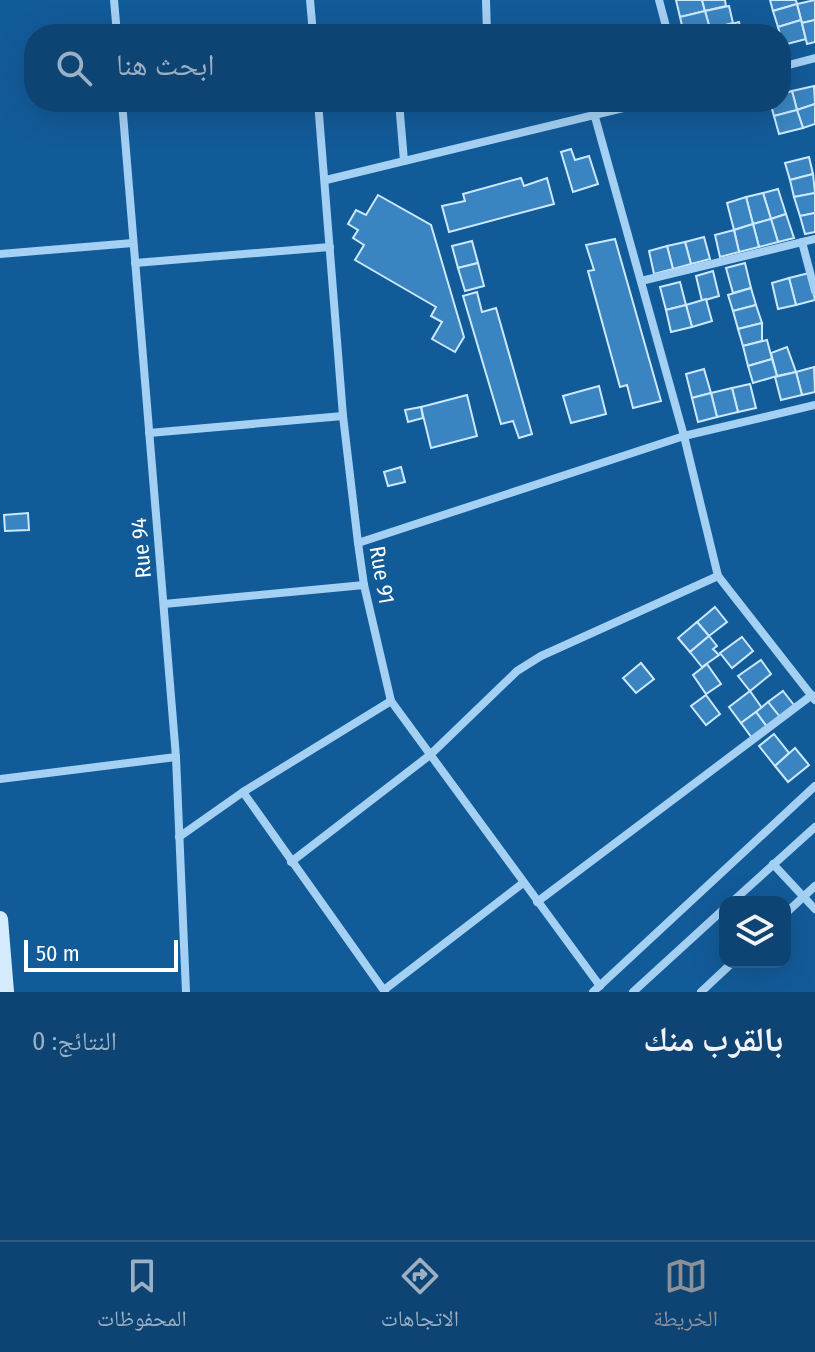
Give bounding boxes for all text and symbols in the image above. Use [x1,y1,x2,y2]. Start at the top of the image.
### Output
search box [24,24,791,112]
icon: search [52,46,96,90]
text: ابحث هنا [116,47,215,83]
street label: Rue 94 [125,516,157,579]
street label: Rue 91 [364,544,400,606]
map controls [719,896,791,968]
button: layers [719,896,791,968]
scale bar [24,936,178,972]
text: 50 m [36,940,80,967]
text: بالقرب منك [643,1019,783,1060]
text: النتائج: 0 [32,1026,117,1057]
tab: المحفوظات [97,1254,187,1340]
tab: الاتجاهات [381,1254,459,1340]
tab: الخريطة [653,1254,718,1340]

